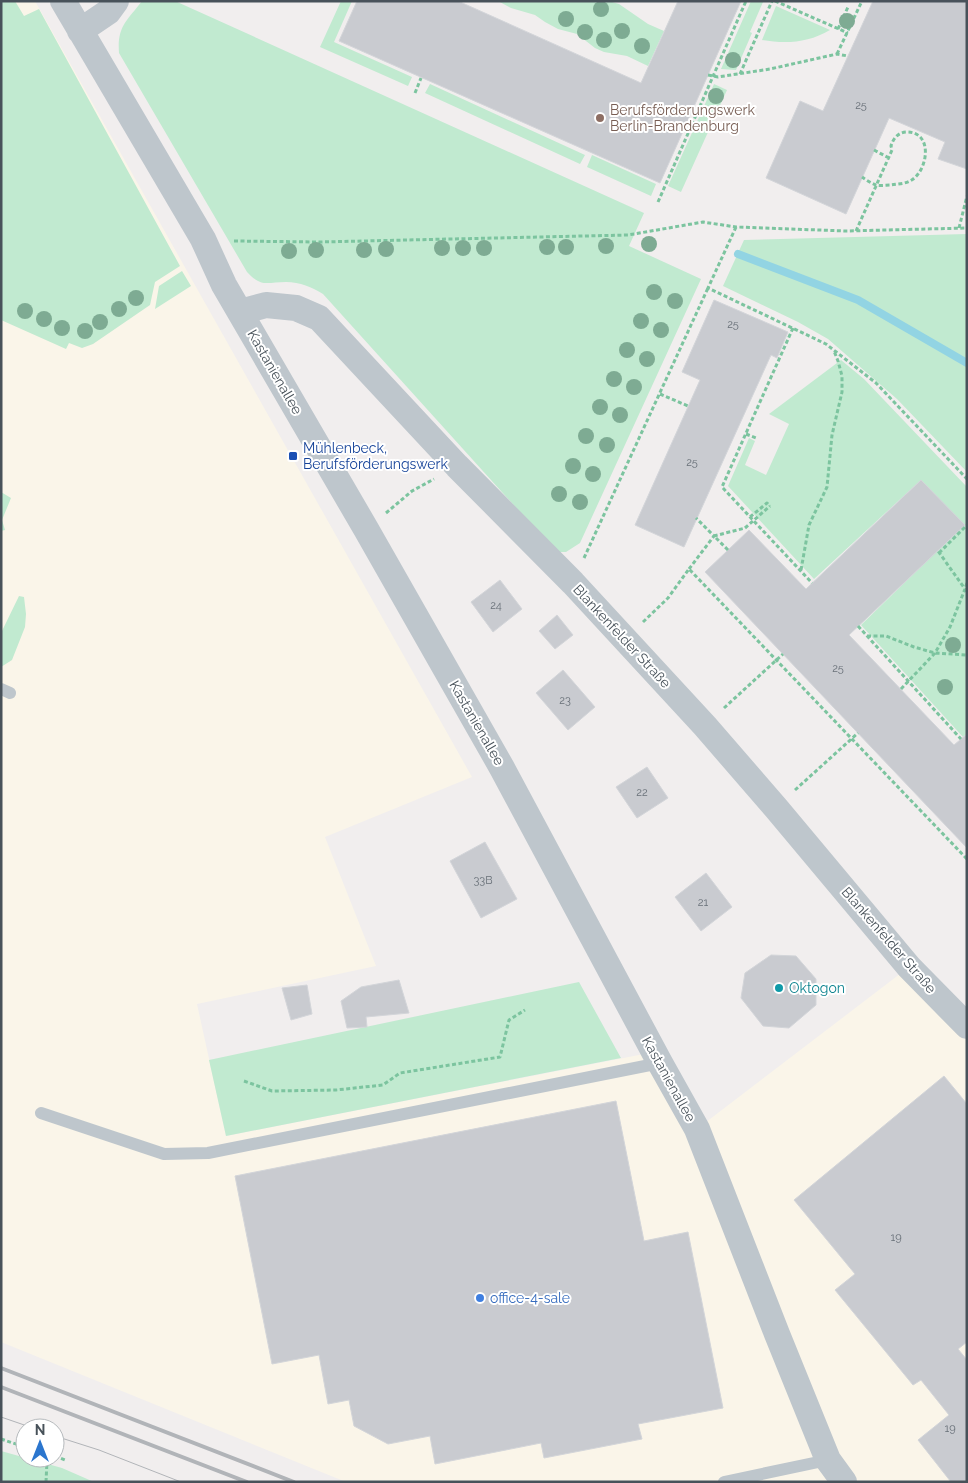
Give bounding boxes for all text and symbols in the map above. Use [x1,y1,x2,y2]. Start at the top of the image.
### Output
house number: 25 [855,99,867,112]
place label: Berufsförderungswerk Berlin-Brandenburg [610,102,755,134]
marker: Berufsförderungswerk Berlin-Brandenburg [594,112,606,124]
house number: 25 [727,318,739,331]
street label: Kastanienallee [244,327,306,417]
place label: Mühlenbeck, Berufsförderungswerk [303,440,448,472]
marker: Mühlenbeck, Berufsförderungswerk [287,450,299,462]
house number: 25 [686,456,698,469]
street label: Blankenfelder Straße [570,581,674,691]
house number: 24 [490,599,502,612]
house number: 25 [832,662,844,675]
street label: Kastanienallee [446,678,508,768]
house number: 23 [559,694,571,707]
house number: 22 [636,786,648,799]
house number: 33B [473,874,493,887]
street label: Blankenfelder Straße [839,884,939,996]
house number: 21 [698,896,709,909]
place label: Oktogon [789,980,845,996]
marker: Oktogon [773,982,785,994]
street label: Kastanienallee [639,1034,699,1124]
house number: 19 [890,1231,902,1244]
place label: office-4-sale [490,1290,570,1306]
marker: office-4-sale [474,1292,486,1304]
north arrow [15,1418,65,1468]
text: N [35,1422,45,1438]
house number: 19 [944,1422,956,1435]

